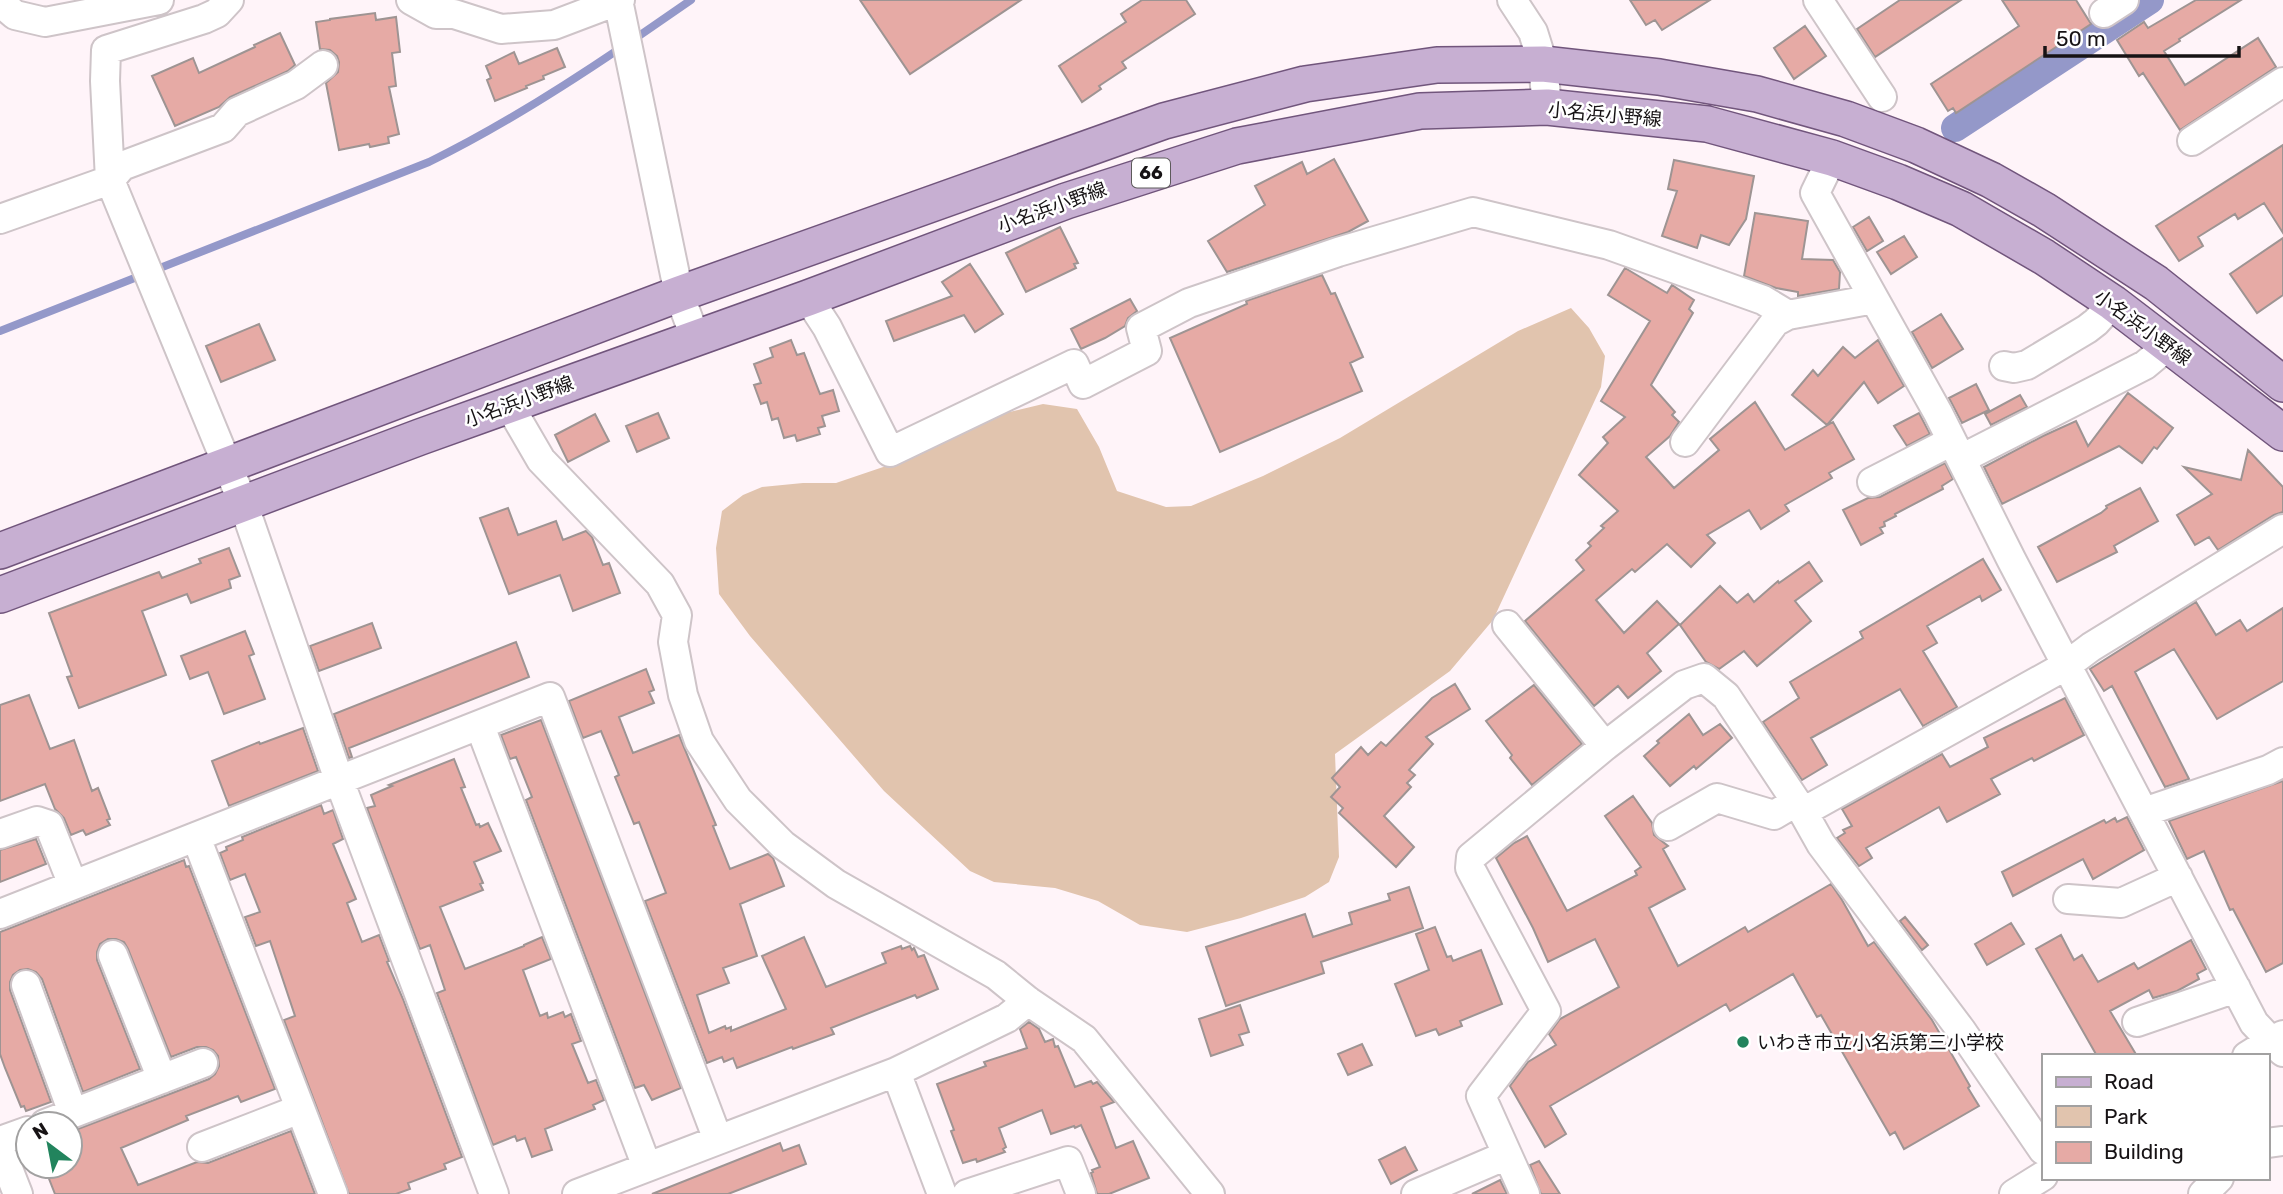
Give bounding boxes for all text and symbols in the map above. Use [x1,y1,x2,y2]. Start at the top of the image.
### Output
scale bar [2045,14,2239,58]
text: 50 m [2056,26,2106,51]
street label: 小名浜小野線 [1547,98,1663,131]
road number: 66 [1132,158,1170,188]
street label: 小名浜小野線 [995,177,1110,238]
street label: 小名浜小野線 [2090,285,2196,370]
street label: 小名浜小野線 [462,371,577,432]
place label: いわき市立小名浜第三小学校 [1757,1031,2004,1054]
marker: いわき市立小名浜第三小学校 [1735,1034,1751,1050]
legend [2042,1054,2269,1180]
text: Road [2104,1069,2154,1094]
text: Park [2104,1104,2148,1129]
north arrow [14,1110,84,1180]
text: N [28,1118,52,1144]
text: Building [2104,1139,2184,1164]

